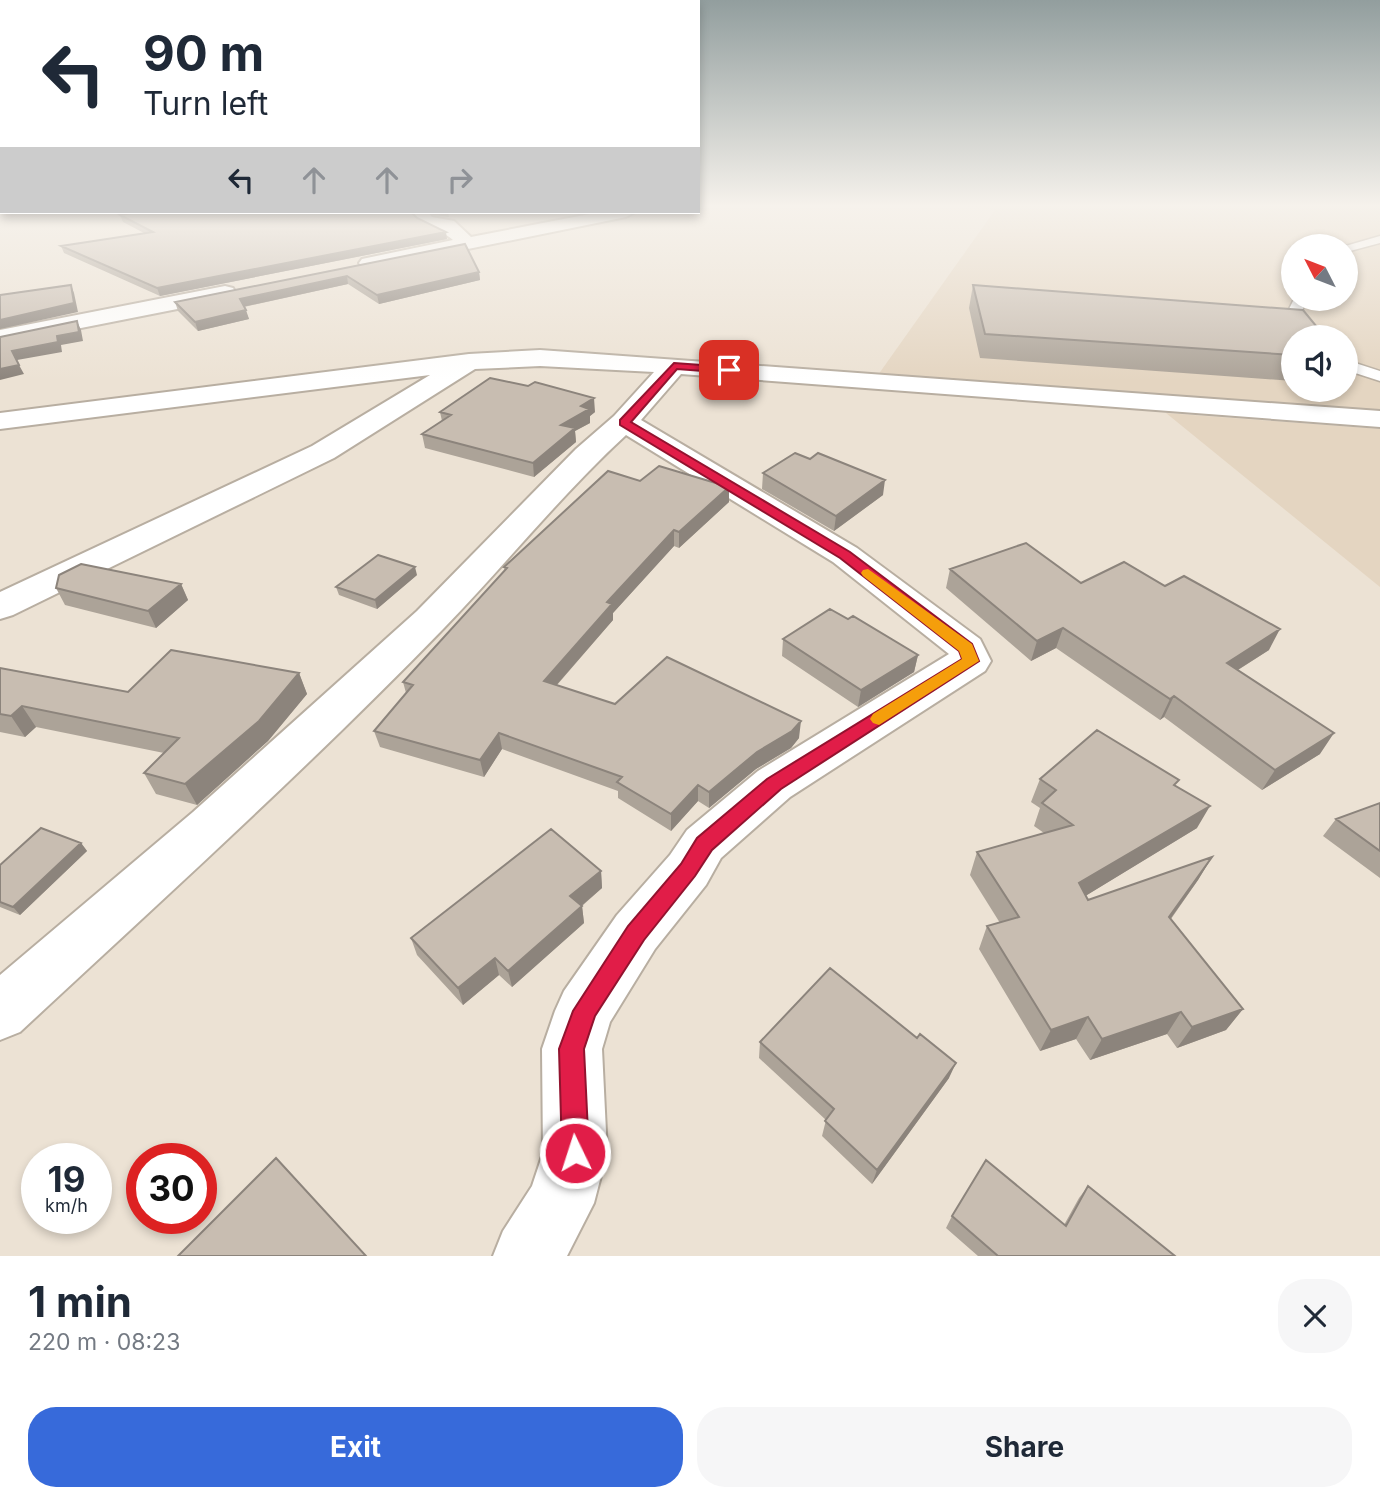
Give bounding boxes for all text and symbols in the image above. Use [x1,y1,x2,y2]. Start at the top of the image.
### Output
text: 90 m [143,24,264,83]
icon: left [28,28,119,119]
text: Turn left [143,84,268,123]
icon: left [222,161,260,199]
icon: ahead [295,161,333,199]
icon: ahead [368,161,406,199]
icon: right [441,161,479,199]
north arrow [1281,234,1358,312]
map controls [1281,234,1358,402]
button: sound [1281,325,1358,402]
pin [699,340,759,400]
icon: arrive [710,351,748,389]
position arrow [538,1116,612,1190]
speed limit sign: 30 [126,1143,217,1234]
text: 19 [48,1158,85,1200]
text: km/h [45,1195,88,1216]
text: 1 min [28,1276,132,1327]
button: close [1278,1279,1352,1353]
text: 220 m · 08:23 [28,1328,180,1356]
button: Exit [28,1407,683,1487]
button: Share [697,1407,1352,1487]

